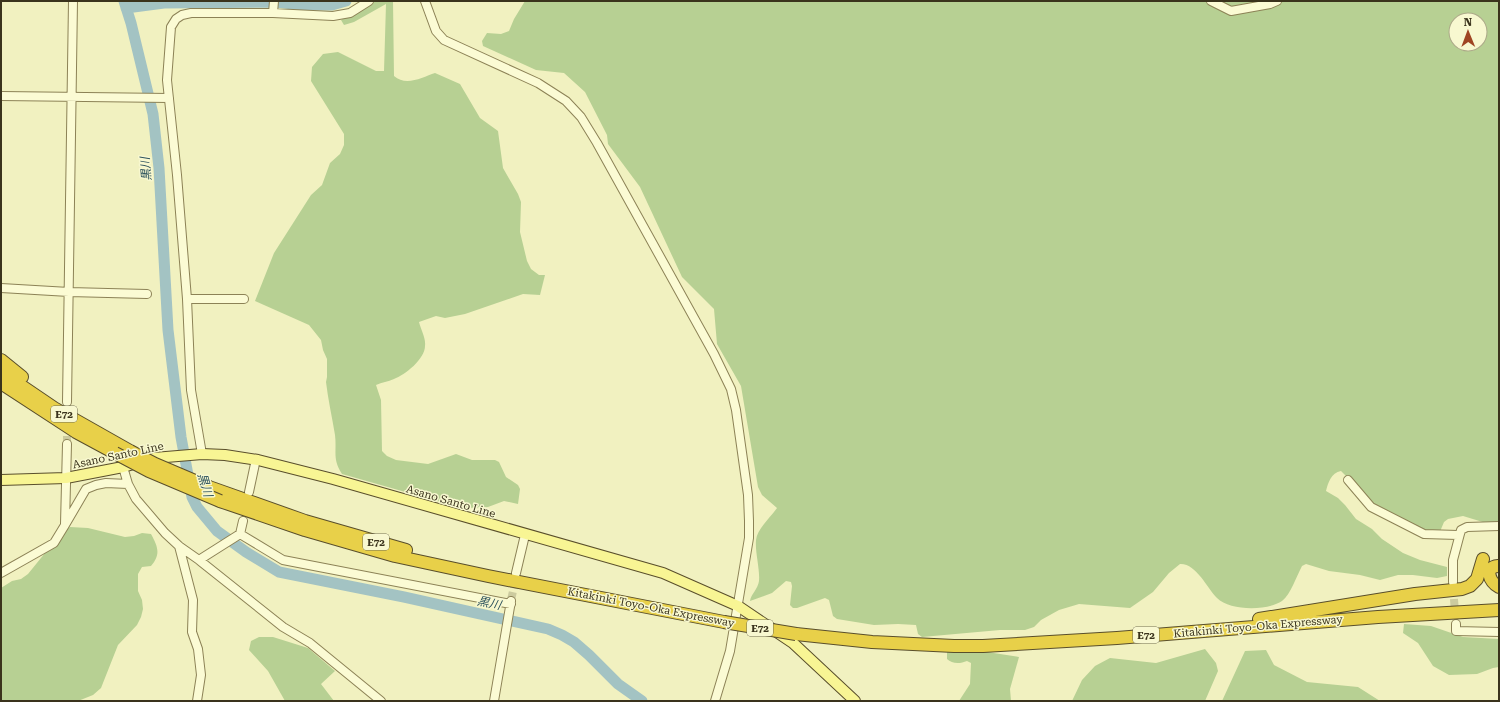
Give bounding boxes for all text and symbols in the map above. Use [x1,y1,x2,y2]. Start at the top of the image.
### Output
north arrow [1448,12,1488,52]
text: N [1463,16,1473,29]
water label: 黒川 [138,154,154,182]
road number: E72 [51,406,77,422]
street label: Asano Santo Line [72,440,165,471]
water label: 黒川 [195,472,216,500]
street label: Asano Santo Line [405,482,497,520]
road number: E72 [363,534,389,550]
street label: Kitakinki Toyo-Oka Expressway [566,585,736,630]
water label: 黒川 [476,594,504,613]
street label: Kitakinki Toyo-Oka Expressway [1173,613,1344,640]
road number: E72 [747,620,773,636]
road number: E72 [1133,627,1159,643]

